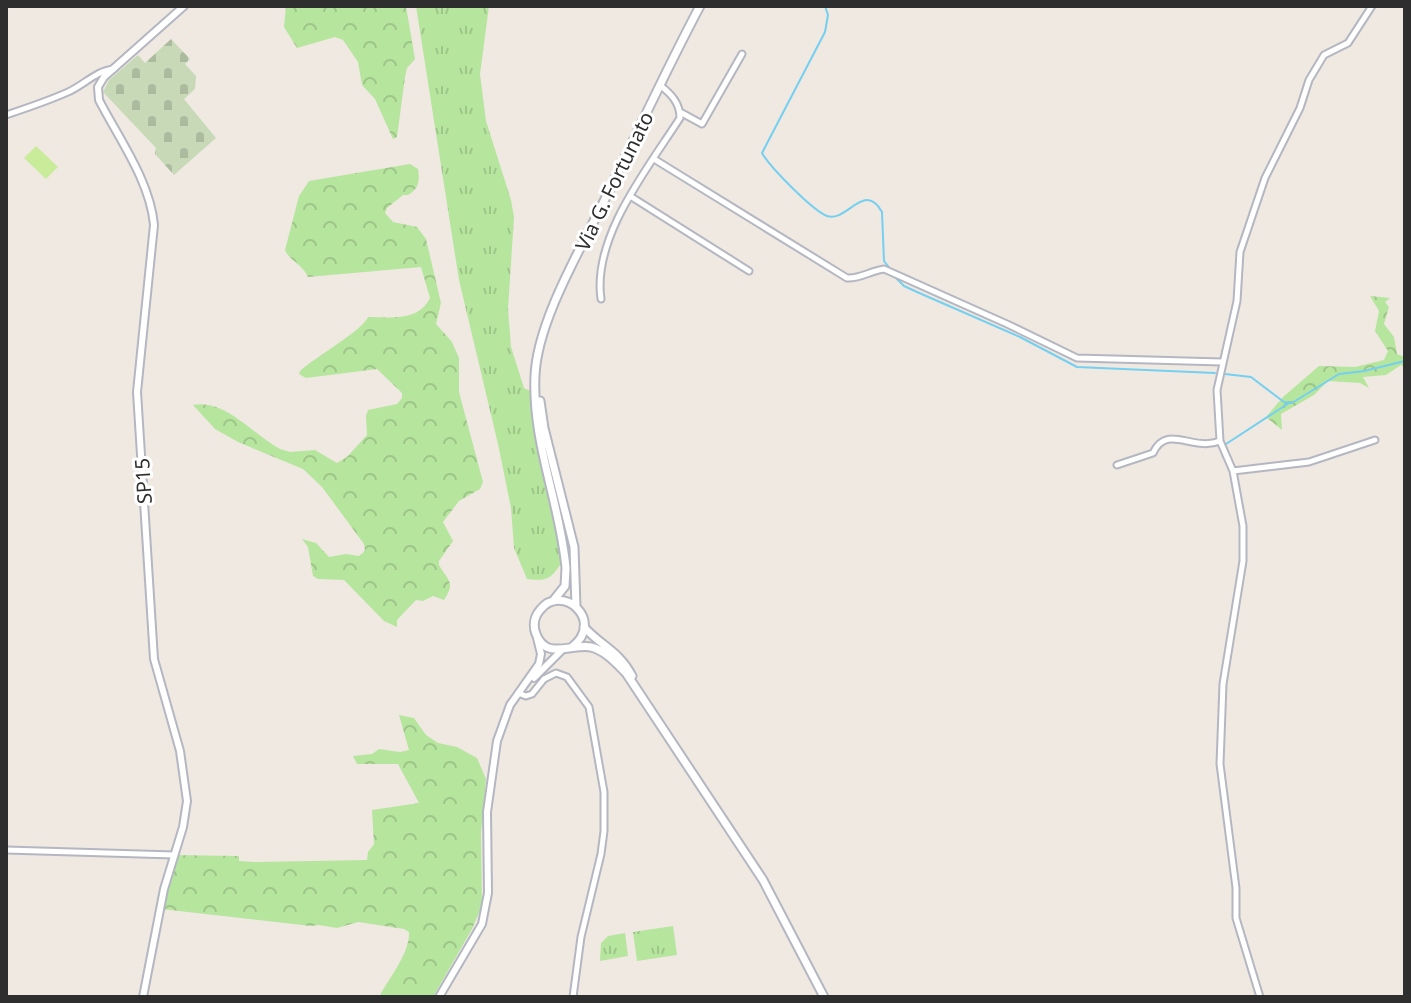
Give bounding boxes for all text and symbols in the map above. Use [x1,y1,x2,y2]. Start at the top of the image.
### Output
street label: Via G. Fortunato [569,107,659,255]
street label: SP15 [128,457,158,505]

